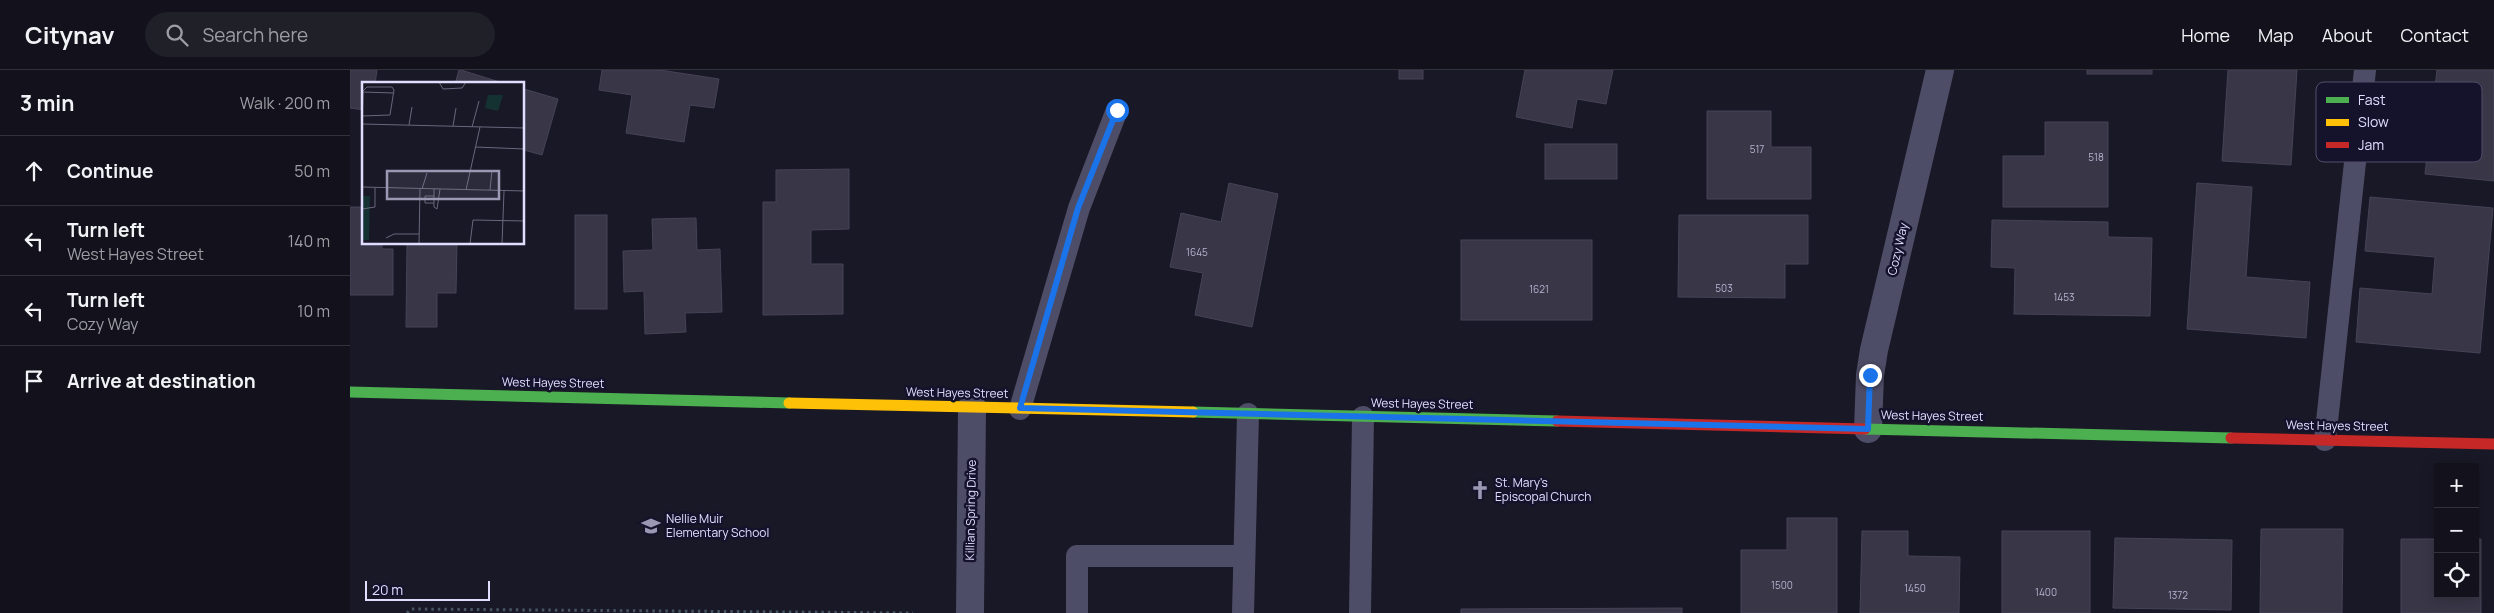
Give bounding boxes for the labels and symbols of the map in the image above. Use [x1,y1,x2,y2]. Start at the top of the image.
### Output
inset map [362,82,525,245]
legend [2316,82,2482,162]
text: Fast [2358,90,2386,109]
route start [1106,99,1129,122]
text: Slow [2358,112,2389,131]
text: Jam [2358,135,2384,154]
house number: 517 [1750,142,1764,156]
house number: 518 [2088,150,2104,164]
street label: Cozy Way [1883,220,1912,277]
house number: 1645 [1186,245,1208,259]
house number: 503 [1715,281,1733,295]
house number: 1621 [1529,282,1549,296]
house number: 1453 [2053,290,2075,304]
route end [1859,364,1882,387]
street label: West Hayes Street [502,373,605,392]
street label: West Hayes Street [906,383,1009,402]
street label: West Hayes Street [1371,394,1474,413]
street label: West Hayes Street [1881,406,1984,425]
street label: West Hayes Street [2286,416,2389,435]
street label: Killian Spring Drive [961,459,980,561]
place label: St. Mary's Episcopal Church [1495,474,1591,505]
church icon: St. Mary's Episcopal Church [1469,479,1491,501]
place label: Nellie Muir Elementary School [666,510,769,541]
school or university icon: Nellie Muir Elementary School [640,515,662,537]
scale bar [365,578,490,601]
house number: 1500 [1771,578,1793,592]
house number: 1450 [1904,581,1926,595]
house number: 1400 [2035,585,2057,599]
house number: 1372 [2168,588,2188,602]

